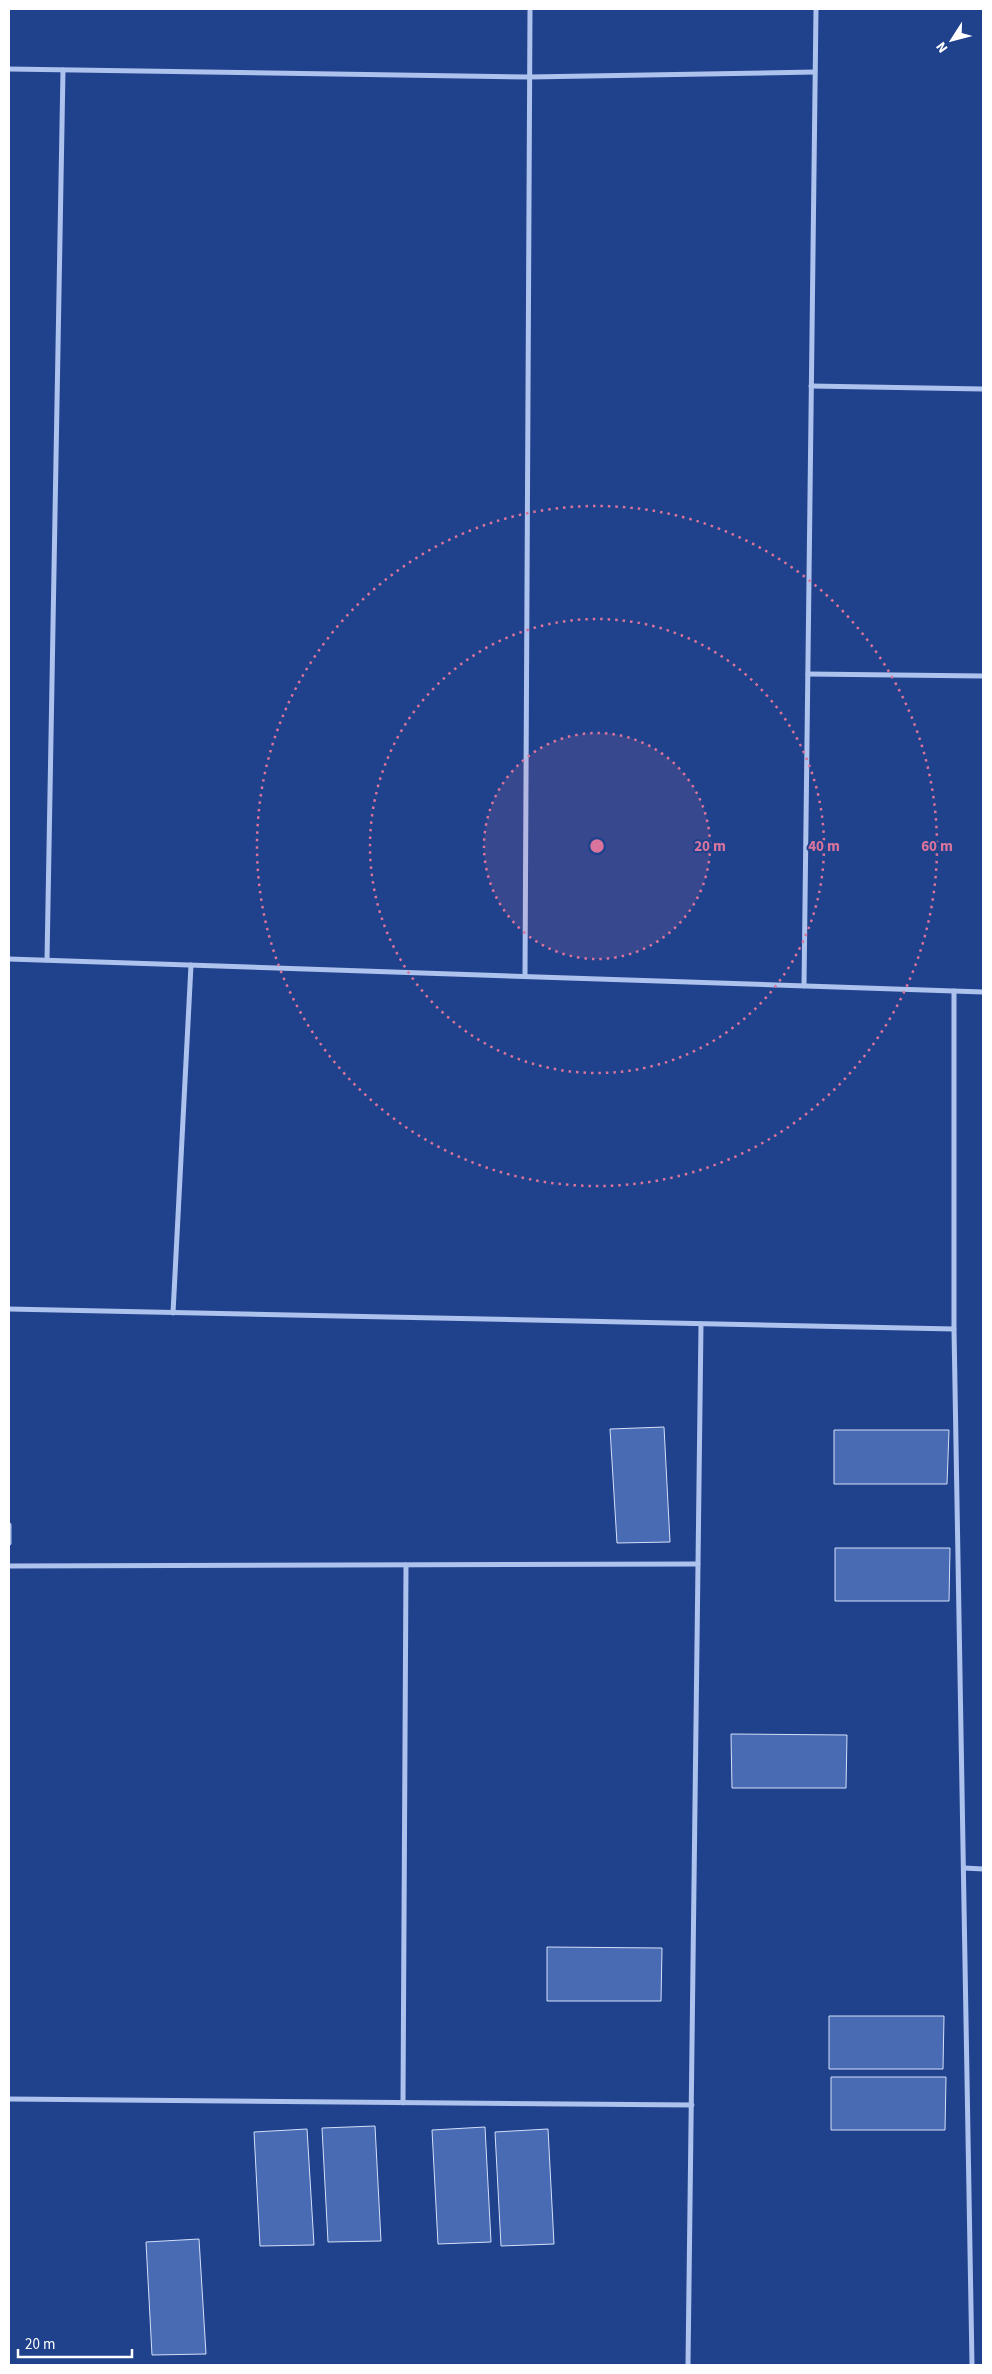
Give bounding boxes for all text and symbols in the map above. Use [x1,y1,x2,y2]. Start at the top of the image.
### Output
north arrow [927,15,977,65]
text: N [931,37,953,57]
text: 20 m [694,836,726,857]
text: 40 m [808,836,840,857]
text: 60 m [921,836,953,857]
centre of rings [588,837,606,855]
scale bar [18,2326,131,2358]
text: 20 m [25,2334,55,2355]

